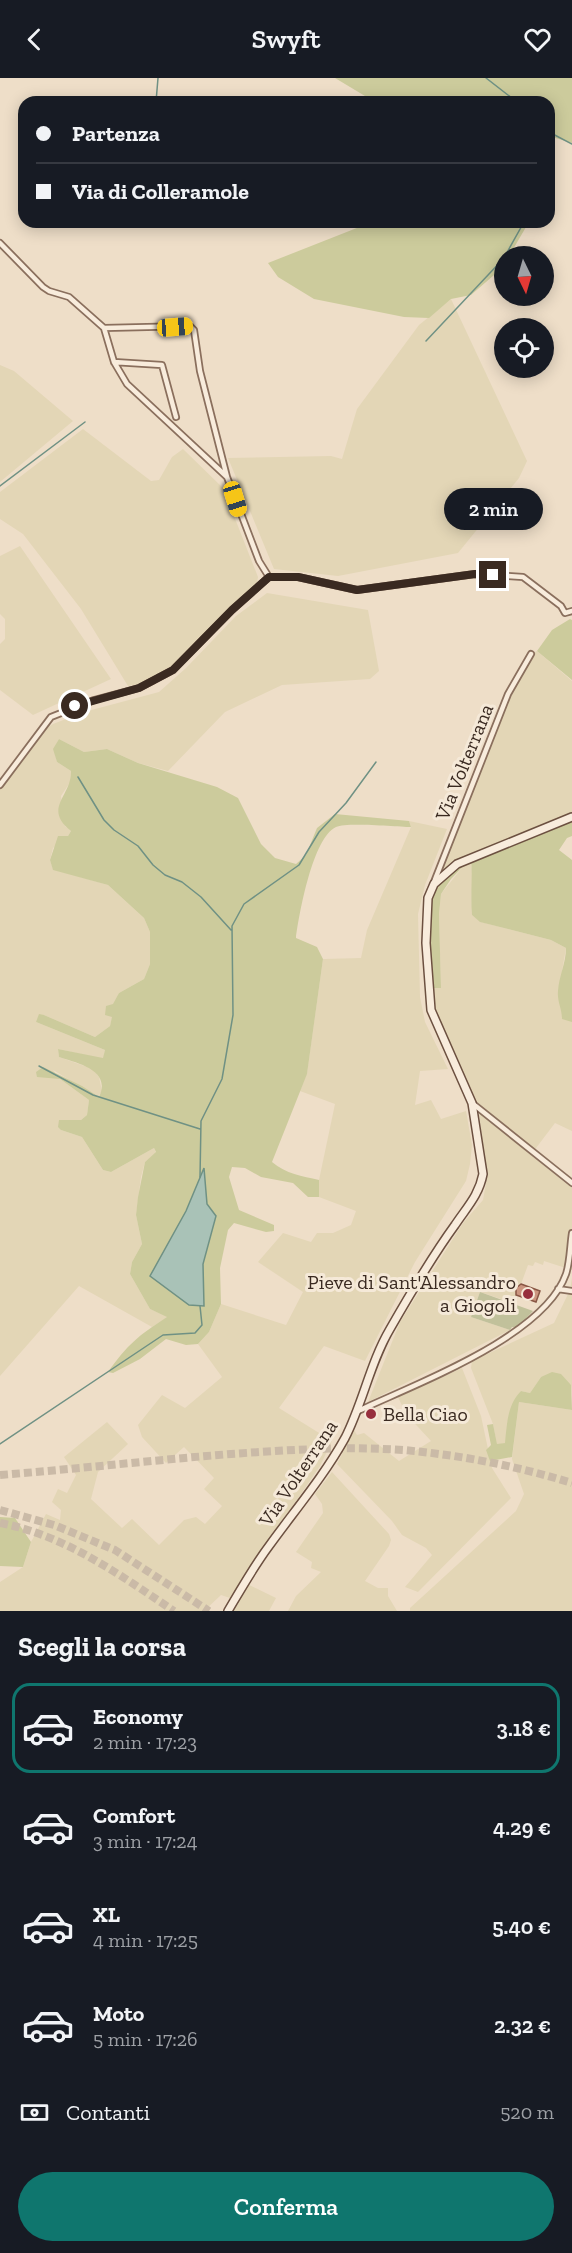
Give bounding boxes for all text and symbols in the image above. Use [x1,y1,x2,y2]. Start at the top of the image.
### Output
icon: back [18,23,51,56]
text: Swyft [252,23,320,55]
icon: heart [521,23,554,56]
text: Partenza [72,120,160,147]
text: Via di Colleramole [72,178,249,205]
north arrow [494,246,554,306]
map controls [494,246,554,378]
car [156,317,194,337]
button: locate [494,318,554,378]
car [221,479,249,519]
callout: 2 min [444,488,542,530]
text: 2 min [469,497,518,521]
route end [479,561,506,588]
route start [61,692,88,719]
street label: Via Volterrana [429,700,498,825]
place label: Pieve di Sant'Alessandro a Giogoli [307,1270,516,1317]
marker: Pieve di Sant'Alessandro a Giogoli [521,1287,535,1301]
place label: Bella Ciao [383,1402,468,1426]
marker: Bella Ciao [364,1407,378,1421]
street label: Via Volterrana [253,1415,343,1532]
text: Scegli la corsa [18,1631,186,1663]
icon: car [21,1701,75,1755]
text: Economy [93,1703,183,1730]
text: 3.18 € [497,1715,551,1742]
text: 2 min · 17:23 [93,1730,197,1754]
icon: car [21,1800,75,1854]
text: Comfort [93,1802,175,1829]
text: 4.29 € [493,1814,551,1841]
text: 3 min · 17:24 [93,1829,197,1853]
icon: car [21,1899,75,1953]
text: XL [93,1901,120,1928]
text: 5.40 € [492,1913,551,1940]
text: 4 min · 17:25 [93,1928,198,1952]
icon: car [21,1998,75,2052]
text: Moto [93,2000,144,2027]
text: 2.32 € [494,2012,551,2039]
text: 5 min · 17:26 [93,2027,198,2051]
icon: cash [18,2096,51,2129]
text: Contanti [66,2099,150,2126]
text: 520 m [500,2100,554,2124]
button: Conferma [18,2172,554,2241]

